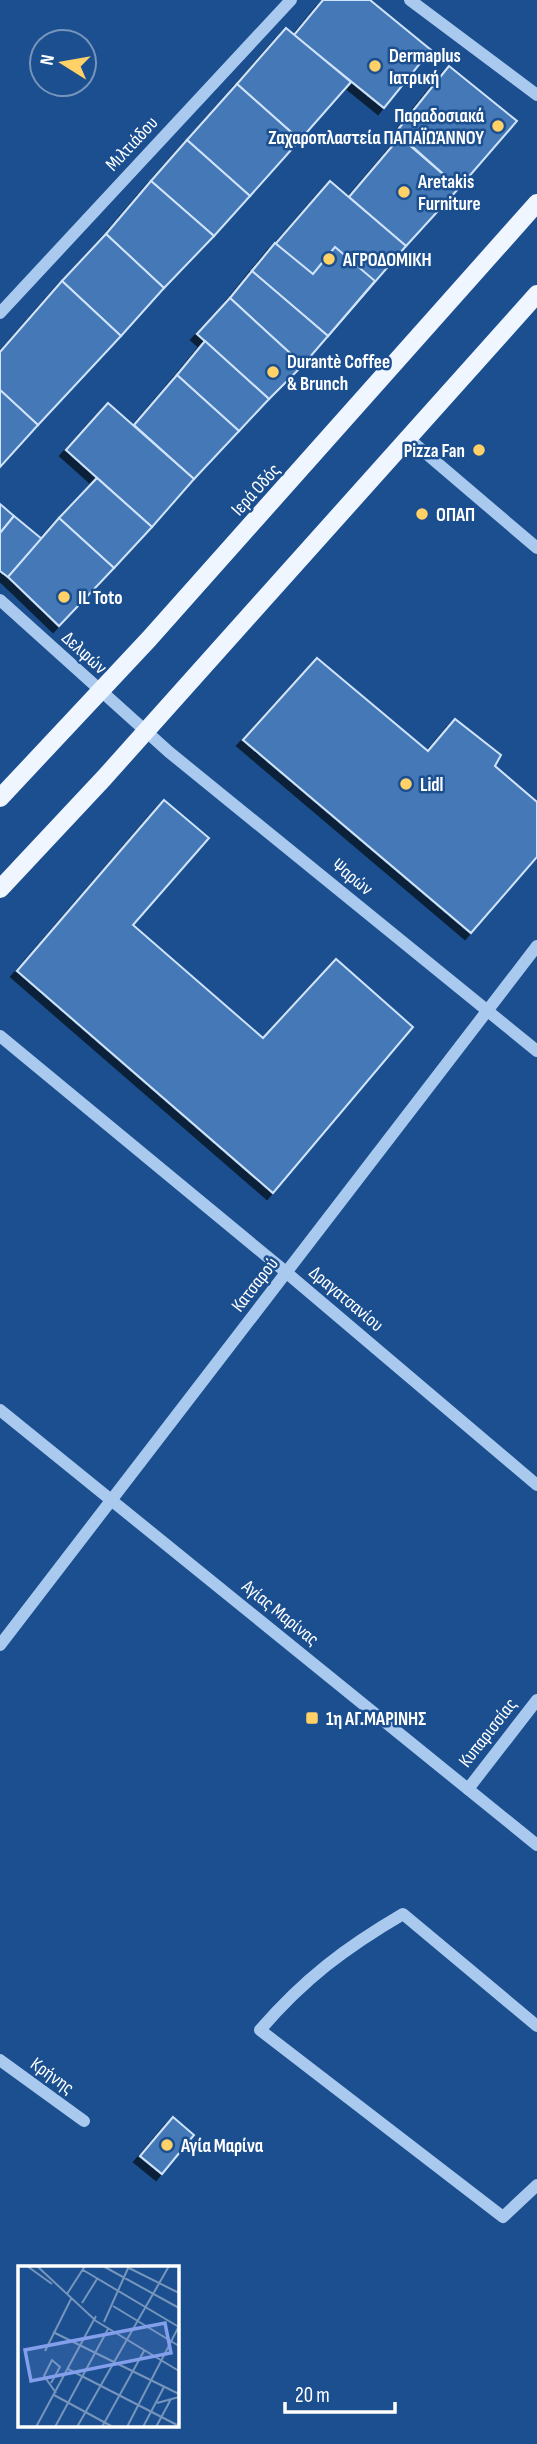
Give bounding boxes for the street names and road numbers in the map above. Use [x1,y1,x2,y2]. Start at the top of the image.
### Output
street label: Μιλτιάδου [101,112,163,176]
street label: Ιερά Οδός [227,459,286,521]
street label: Δελφών [57,627,112,680]
street label: Ψαρών [327,854,378,901]
street label: Κατσαρού [227,1253,284,1317]
street label: Δραγατσανίου [304,1261,388,1337]
street label: Αγίας Μαρίνας [236,1575,323,1651]
street label: Κυπαρισσίας [454,1694,522,1772]
street label: Κρήνης [26,2053,78,2100]

